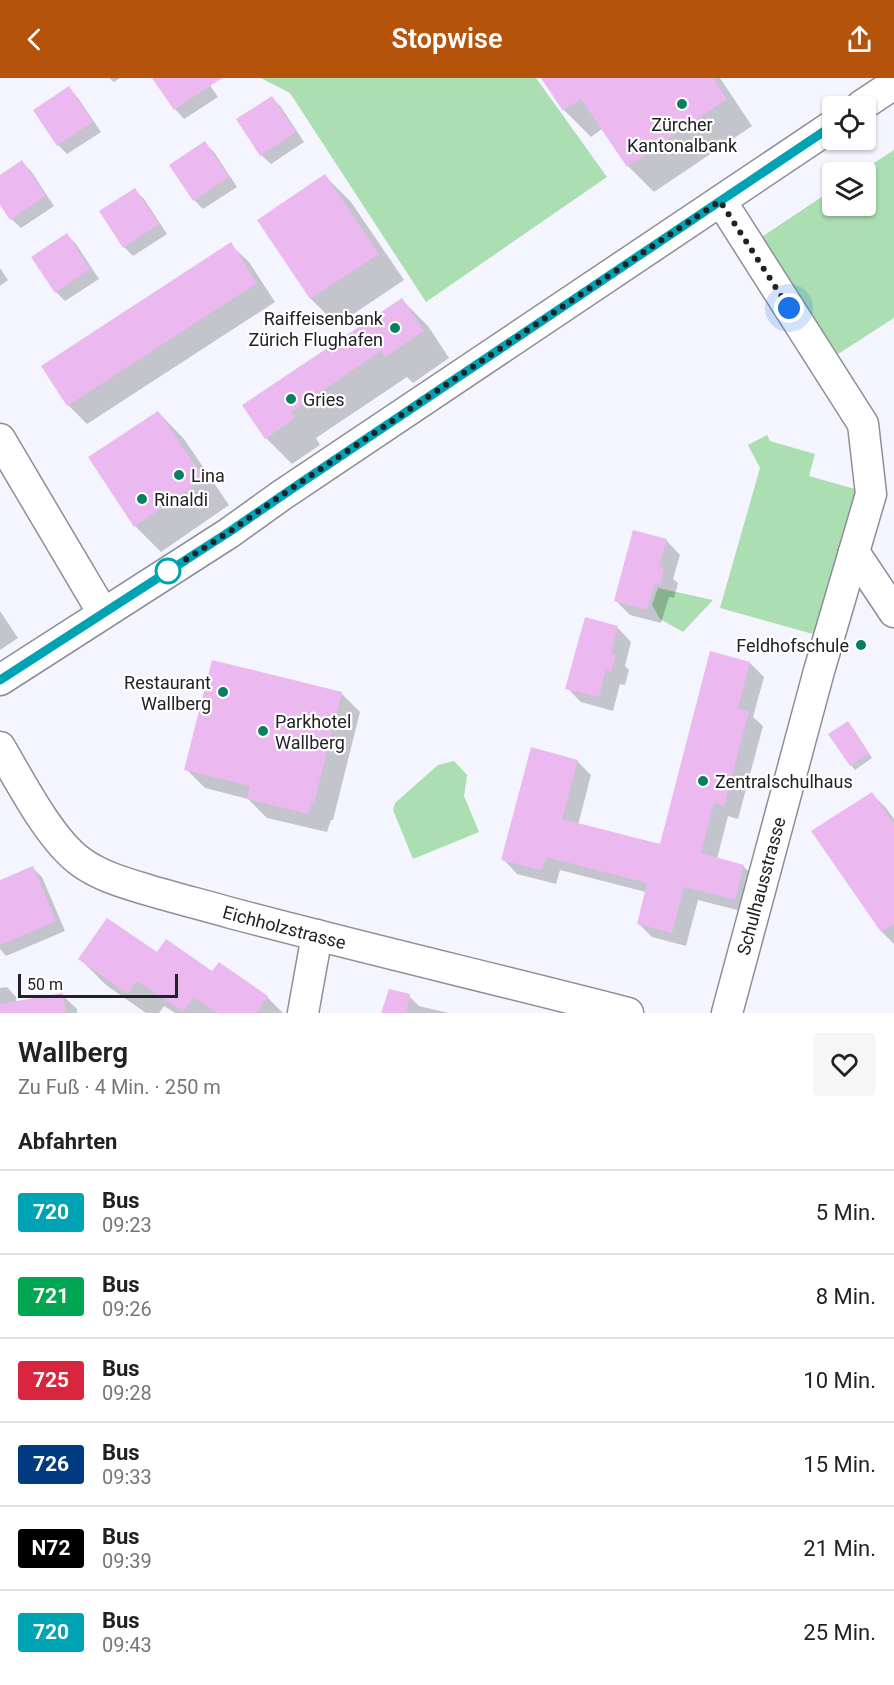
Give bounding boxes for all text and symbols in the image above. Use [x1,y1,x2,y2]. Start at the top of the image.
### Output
icon: back [18,23,51,56]
text: Stopwise [391,23,503,55]
icon: share [843,23,876,56]
map controls [822,96,876,216]
button: locate [822,96,876,150]
marker: Zürcher Kantonalbank [675,97,689,111]
place label: Zürcher Kantonalbank [627,114,738,156]
button: layers [822,162,876,216]
your location [774,293,804,323]
place label: Raiffeisenbank Zürich Flughafen [249,308,384,350]
marker: Raiffeisenbank Zürich Flughafen [388,321,402,335]
place label: Gries [303,389,345,410]
marker: Gries [284,392,298,406]
place label: Lina [191,465,225,486]
marker: Lina [172,468,186,482]
place label: Rinaldi [154,489,208,510]
marker: Rinaldi [135,492,149,506]
unlabelled marker [155,558,181,584]
place label: Feldhofschule [736,635,849,656]
marker: Feldhofschule [854,638,868,652]
place label: Restaurant Wallberg [124,672,211,714]
marker: Restaurant Wallberg [216,685,230,699]
place label: Parkhotel Wallberg [275,711,351,753]
marker: Parkhotel Wallberg [256,724,270,738]
place label: Zentralschulhaus [715,771,853,792]
marker: Zentralschulhaus [696,774,710,788]
street label: Schulhausstrasse [732,815,790,957]
street label: Eichholzstrasse [221,901,348,953]
scale bar [18,971,178,998]
text: 50 m [27,975,63,994]
button: heart [813,1033,876,1096]
text: Wallberg [18,1036,128,1069]
text: Zu Fuß · 4 Min. · 250 m [18,1075,221,1099]
text: Abfahrten [18,1129,117,1154]
text: Bus [102,1188,140,1213]
text: 720 [33,1200,69,1224]
text: 5 Min. [816,1200,876,1225]
text: 09:23 [102,1213,152,1237]
text: Bus [102,1272,140,1297]
text: 721 [33,1284,69,1308]
text: 8 Min. [816,1284,876,1309]
text: 09:26 [102,1297,152,1321]
text: Bus [102,1356,140,1381]
text: 725 [33,1368,69,1392]
text: 10 Min. [803,1368,876,1393]
text: 09:28 [102,1381,152,1405]
text: Bus [102,1440,140,1465]
text: 726 [33,1452,69,1476]
text: 15 Min. [803,1452,876,1477]
text: 09:33 [102,1465,152,1489]
text: Bus [102,1524,140,1549]
text: N72 [32,1536,70,1560]
text: 21 Min. [803,1536,876,1561]
text: 09:39 [102,1549,152,1573]
text: Bus [102,1608,140,1633]
text: 720 [33,1620,69,1644]
text: 25 Min. [803,1620,876,1645]
text: 09:43 [102,1633,152,1657]

